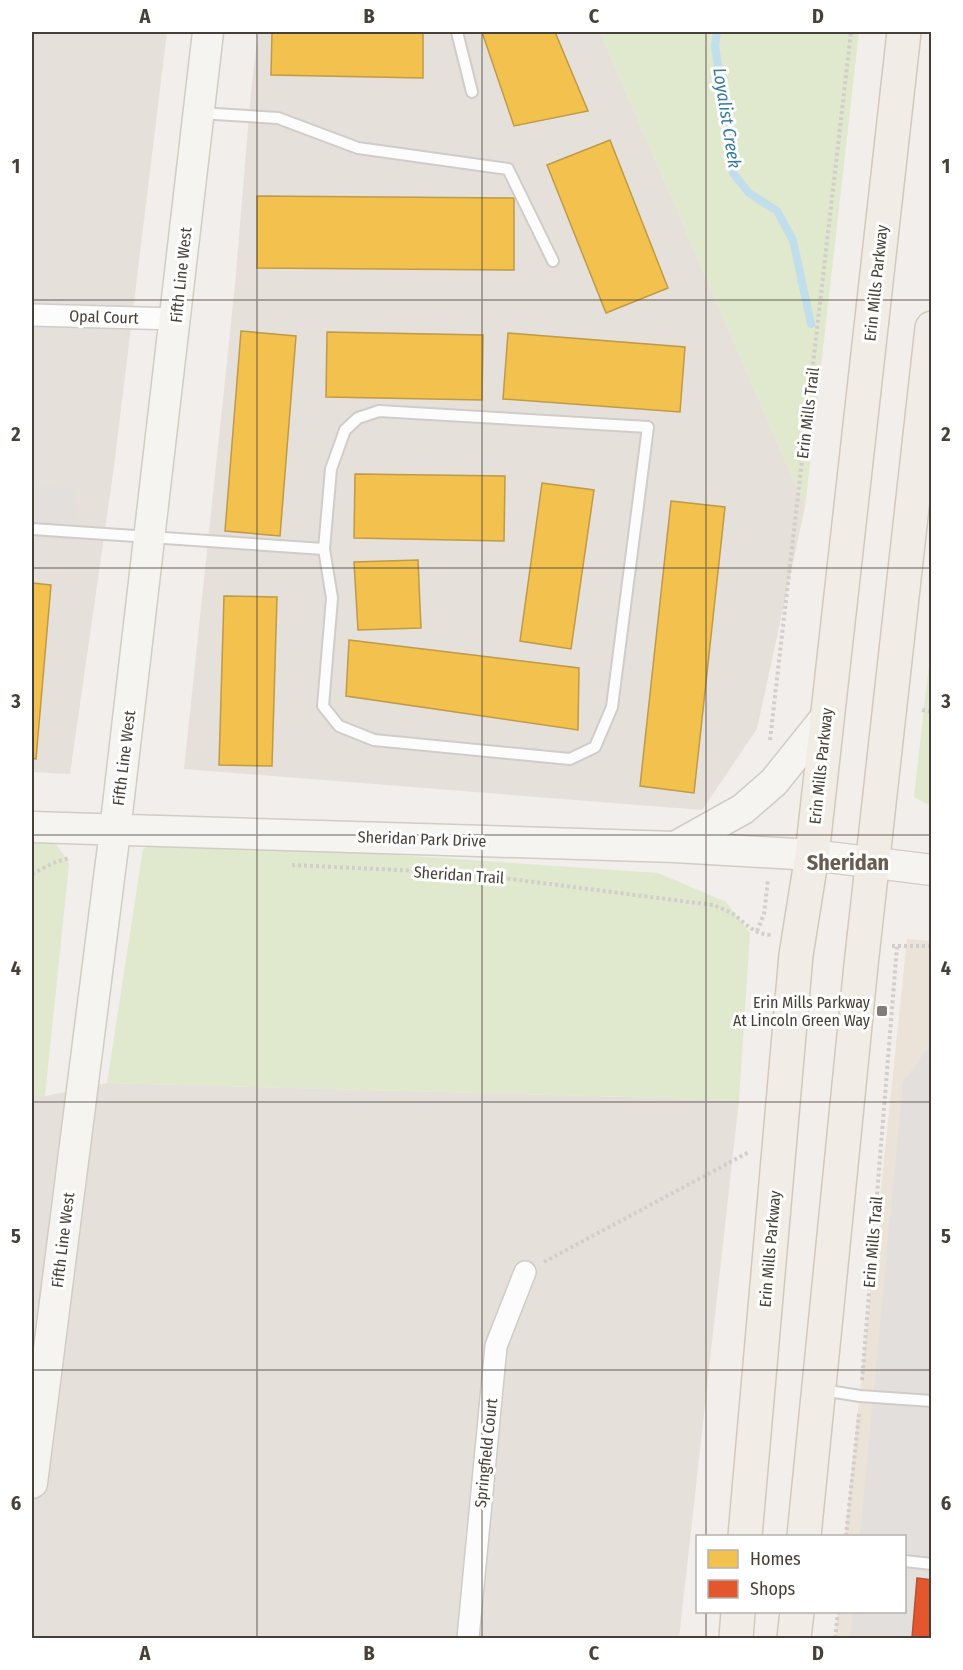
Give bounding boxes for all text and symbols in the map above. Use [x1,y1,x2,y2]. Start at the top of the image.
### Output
text: A [139,4,152,28]
text: B [363,4,375,28]
text: C [589,4,600,28]
text: D [812,4,824,28]
water label: Loyalist Creek [708,66,746,170]
text: 1 [12,154,20,178]
text: 1 [942,154,950,178]
street label: Erin Mills Parkway [860,223,892,342]
street label: Fifth Line West [167,226,196,324]
street label: Opal Court [69,306,140,328]
street label: Erin Mills Trail [793,366,823,460]
text: 2 [10,422,21,446]
text: 2 [940,422,951,446]
text: 3 [10,689,21,713]
text: 3 [940,689,951,713]
street label: Erin Mills Parkway [805,706,837,825]
street label: Fifth Line West [109,709,139,807]
street label: Sheridan Park Drive [357,827,487,851]
district label: Sheridan [807,849,889,876]
street label: Sheridan Trail [413,862,505,888]
text: 4 [11,956,21,980]
text: 4 [941,956,951,980]
place label: Erin Mills Parkway At Lincoln Green Way [733,993,871,1030]
marker: Erin Mills Parkway At Lincoln Green Way [875,1004,889,1018]
street label: Erin Mills Parkway [755,1189,785,1308]
street label: Fifth Line West [48,1191,78,1289]
street label: Erin Mills Trail [860,1195,886,1289]
text: 5 [11,1224,21,1248]
text: 5 [941,1224,951,1248]
street label: Springfield Court [471,1396,501,1509]
text: 6 [11,1491,21,1515]
text: 6 [941,1491,951,1515]
legend [696,1535,906,1613]
text: Homes [750,1548,801,1570]
text: Shops [750,1578,795,1600]
text: A [139,1641,152,1665]
text: B [363,1641,375,1665]
text: C [589,1641,600,1665]
text: D [812,1641,824,1665]

